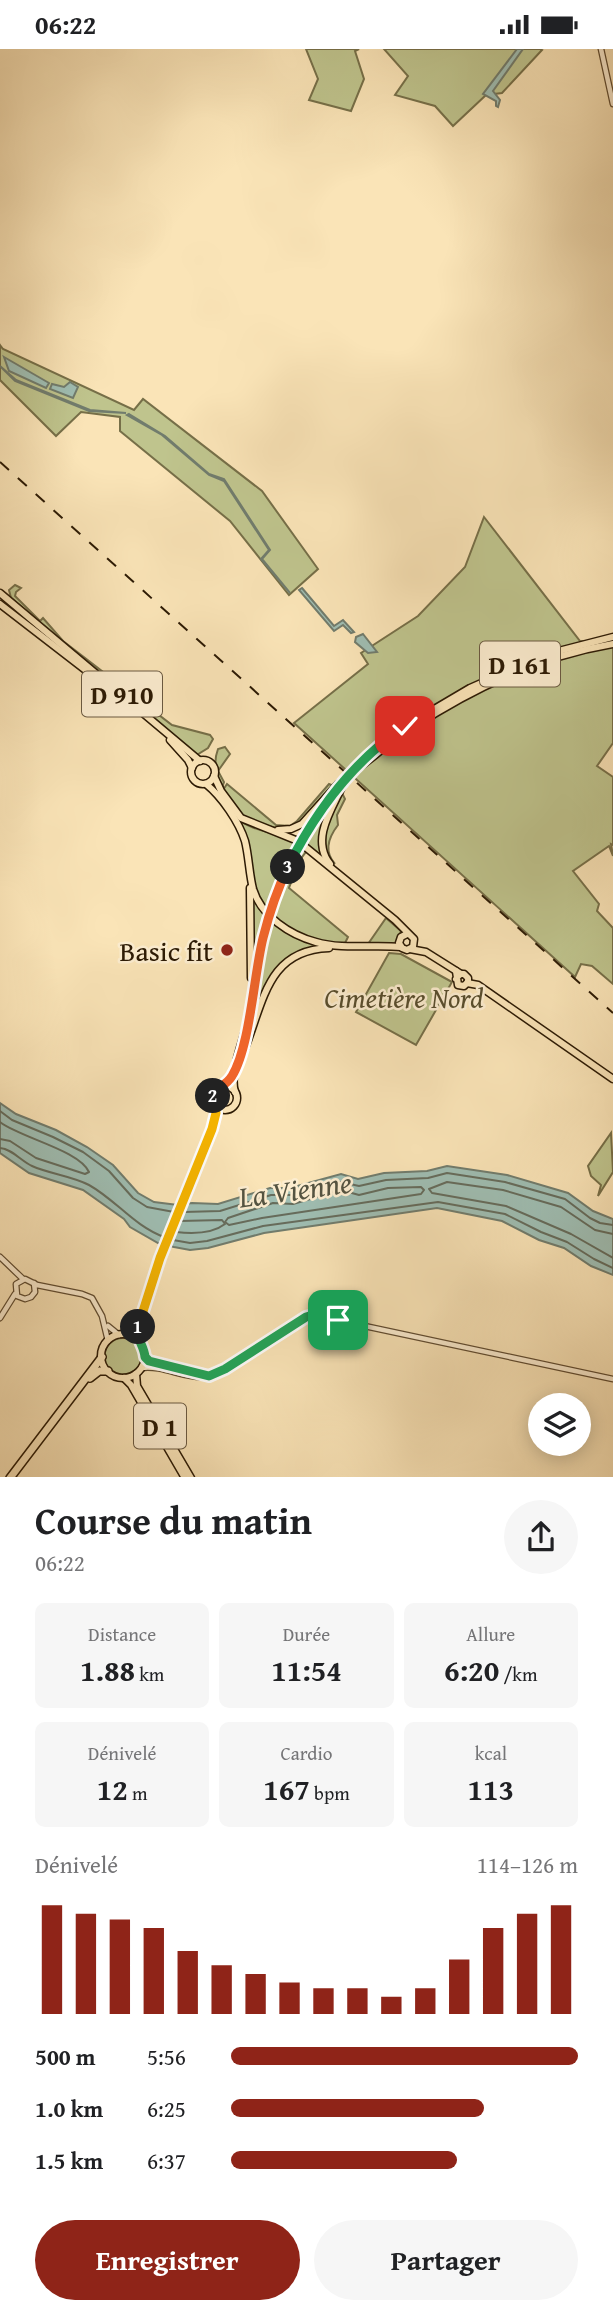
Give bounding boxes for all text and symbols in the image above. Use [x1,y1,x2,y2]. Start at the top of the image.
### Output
text: 06:22 [35,5,96,44]
road number: D 161 [480,642,560,687]
road number: D 910 [82,671,162,716]
pin [375,696,435,756]
icon: check [386,707,424,745]
pin: 3 [270,849,306,885]
text: 3 [283,852,292,880]
place label: Basic fit [120,930,213,971]
marker: Basic fit [219,942,235,958]
park label: Cimetière Nord [324,977,484,1018]
pin: 2 [196,1079,230,1113]
text: 2 [208,1081,217,1109]
water label: La Vienne [235,1159,354,1219]
pin [308,1290,368,1350]
icon: arrive [319,1301,357,1339]
pin: 1 [120,1309,156,1345]
text: 1 [133,1312,142,1340]
map controls [528,1393,591,1456]
button: layers [528,1393,591,1456]
road number: D 1 [134,1403,186,1449]
text: Course du matin [35,1492,312,1548]
button: share [504,1500,578,1574]
text: 06:22 [35,1546,85,1579]
text: Distance [88,1620,156,1648]
text: Durée [283,1620,330,1648]
text: Allure [466,1620,515,1648]
text: 1.88 [80,1648,135,1692]
text: 11:54 [271,1648,342,1692]
text: 6:20 [444,1648,499,1692]
text: km [135,1660,164,1688]
text: /km [499,1660,538,1688]
text: Dénivelé [88,1739,156,1767]
text: Cardio [280,1739,333,1767]
text: kcal [475,1739,507,1767]
text: 12 [97,1767,128,1811]
text: 167 [263,1767,310,1811]
text: 113 [468,1767,514,1811]
text: m [128,1779,148,1807]
text: bpm [310,1779,350,1807]
text: Dénivelé [35,1848,118,1881]
text: 114–126 m [477,1848,578,1881]
text: 500 m [35,2040,96,2073]
text: 5:56 [147,2040,186,2073]
text: 1.0 km [35,2092,103,2125]
text: 6:25 [147,2092,186,2125]
text: 1.5 km [35,2144,103,2177]
text: 6:37 [147,2144,186,2177]
button: Enregistrer [35,2220,300,2300]
button: Partager [314,2220,578,2300]

